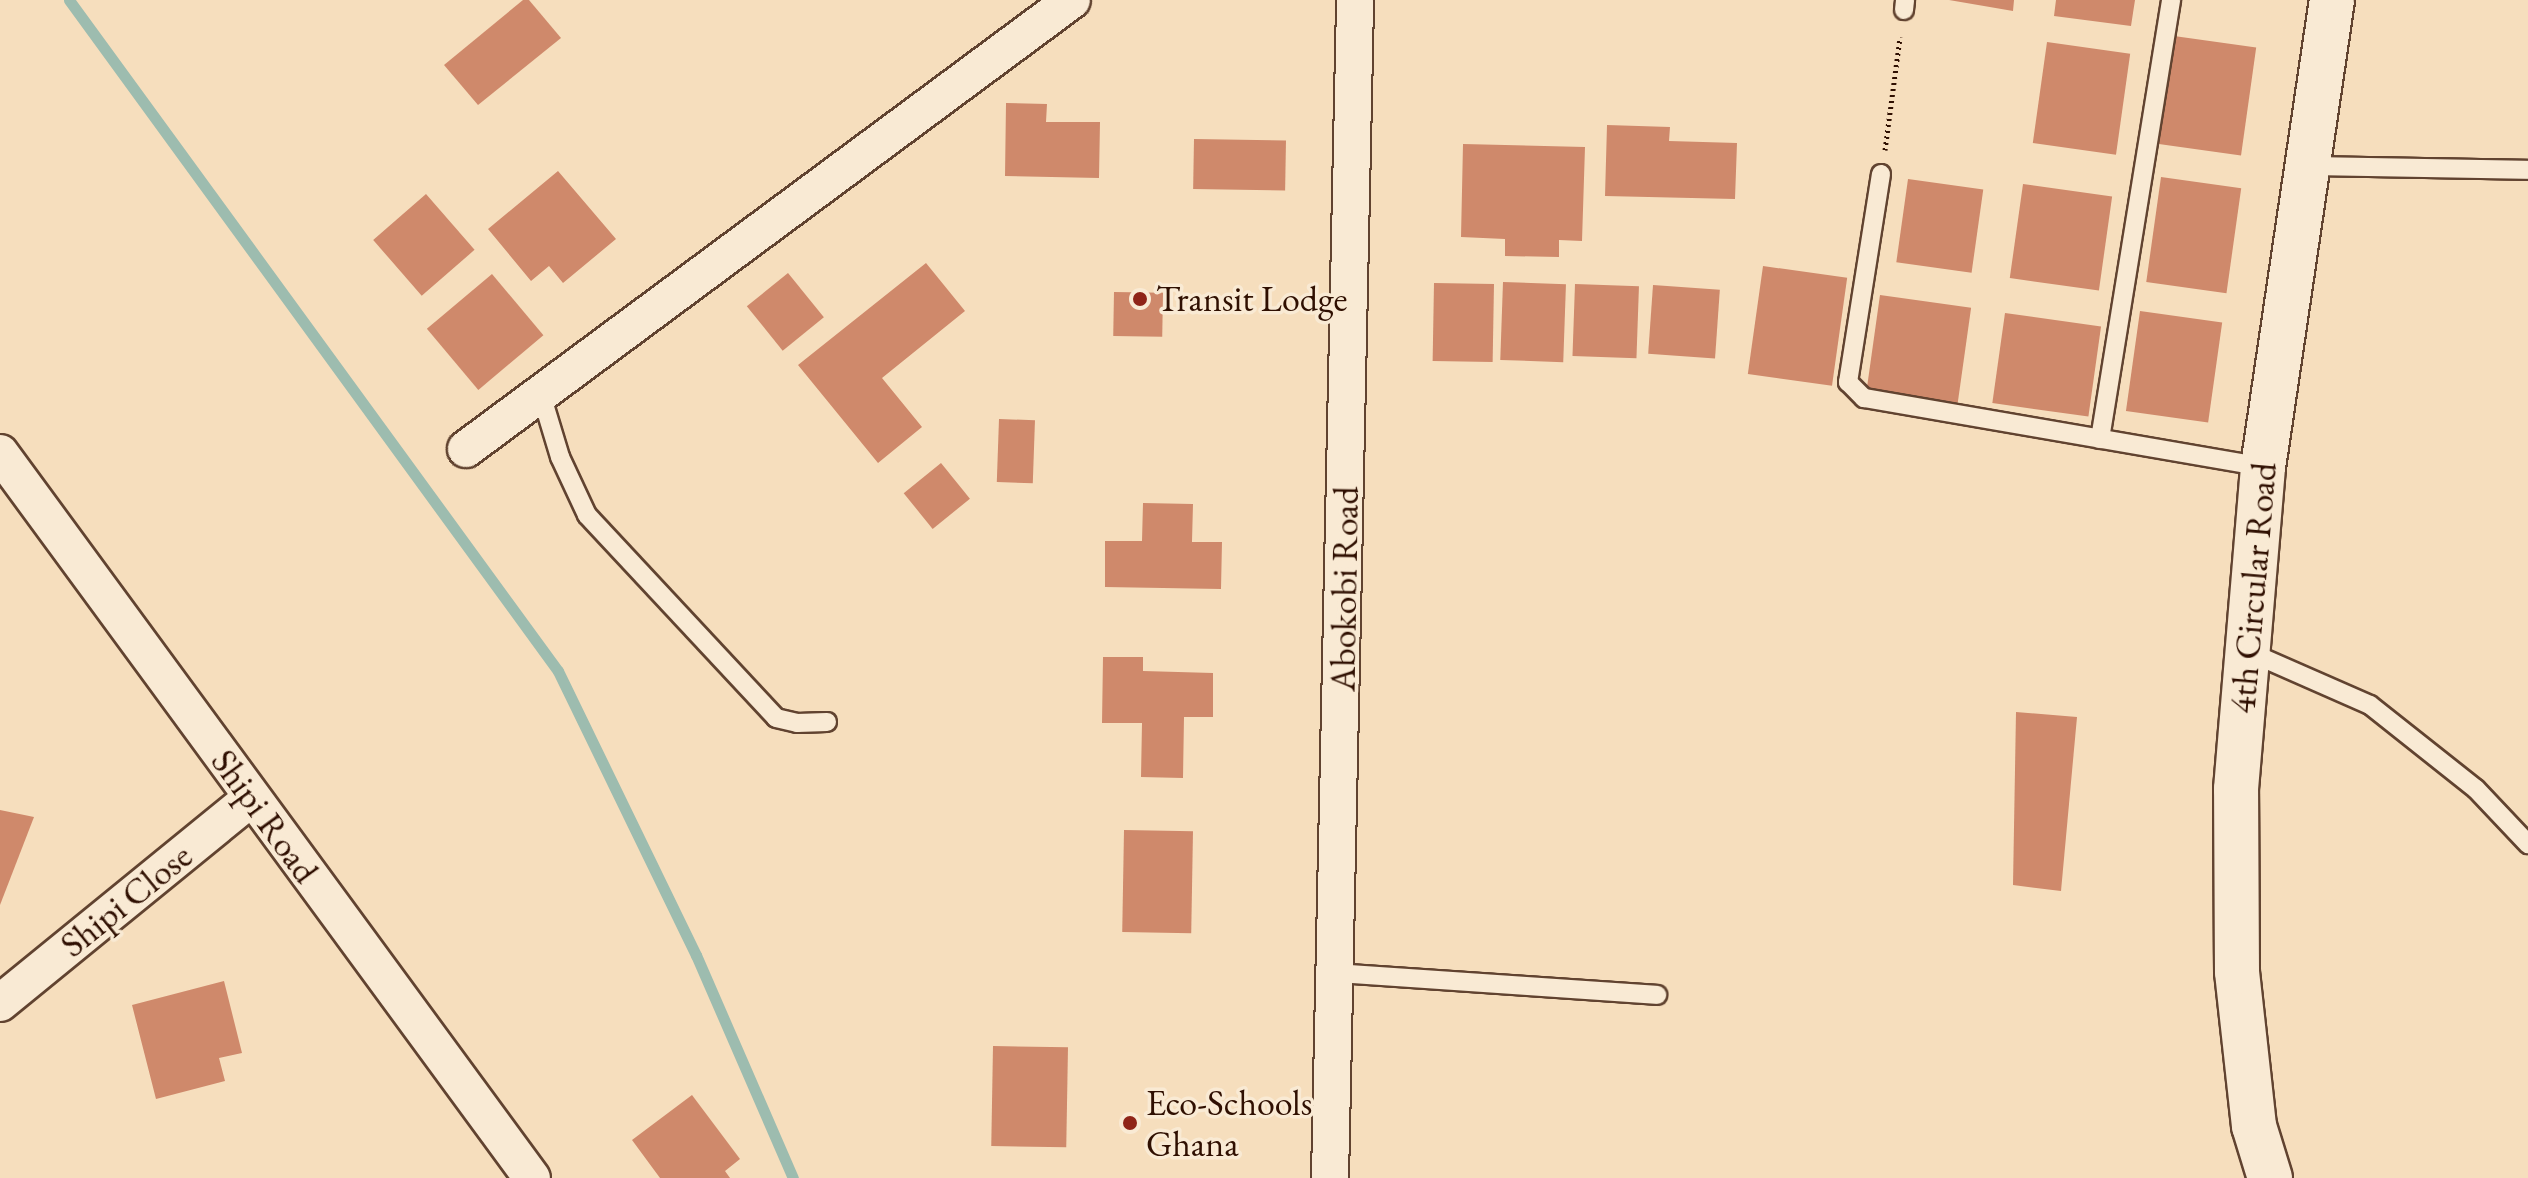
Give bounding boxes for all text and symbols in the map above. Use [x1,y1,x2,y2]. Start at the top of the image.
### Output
place label: Transit Lodge [1156,277,1348,321]
marker: Transit Lodge [1131,290,1149,308]
street label: 4th Circular Road [2221,461,2285,715]
street label: Abokobi Road [1321,486,1367,692]
street label: Shipi Road [202,741,328,891]
street label: Shipi Close [52,834,200,966]
place label: Eco-Schools Ghana [1146,1080,1312,1165]
marker: Eco-Schools Ghana [1121,1114,1139,1132]

